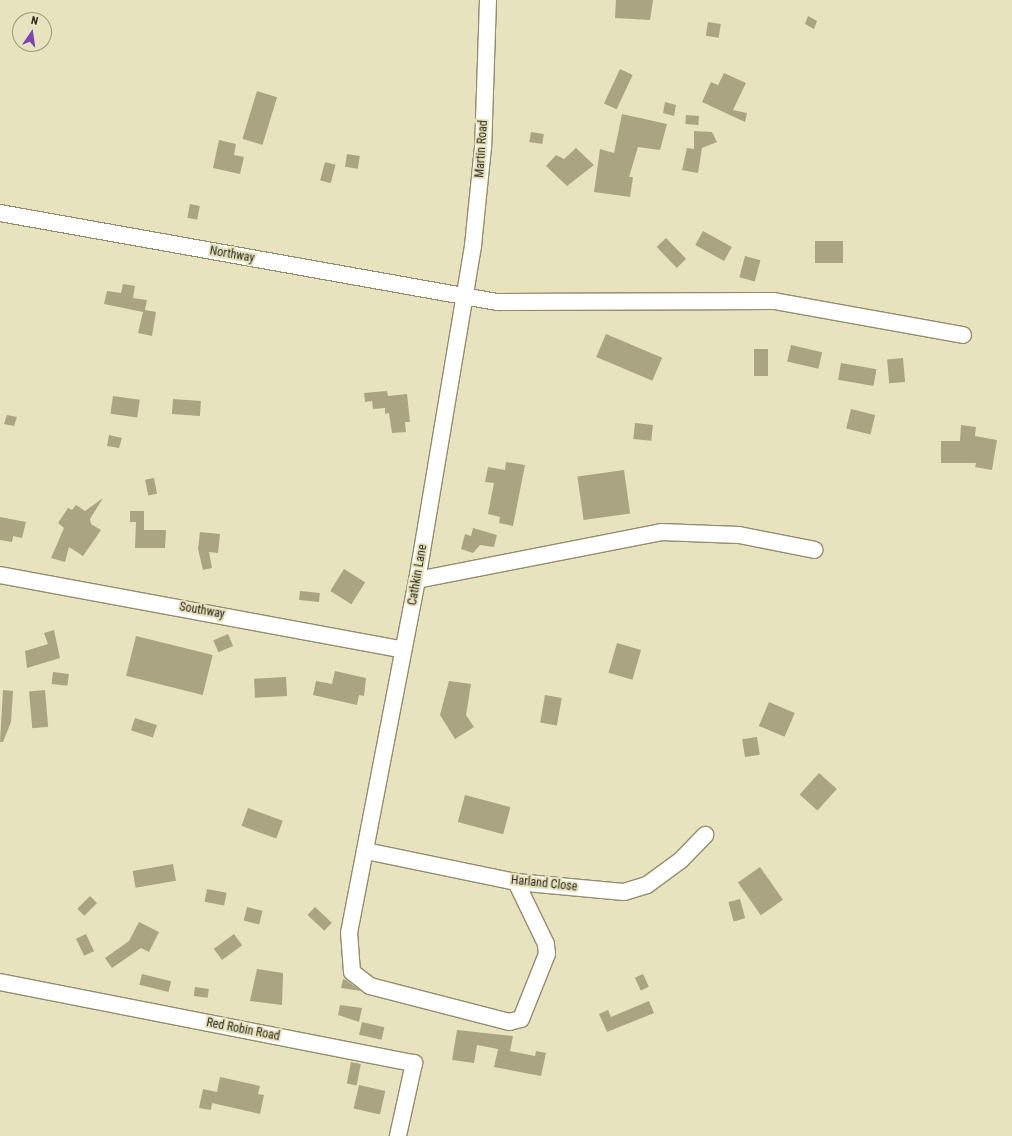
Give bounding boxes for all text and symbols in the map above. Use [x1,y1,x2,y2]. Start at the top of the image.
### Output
north arrow [12,12,52,52]
text: N [30,14,39,28]
street label: Martin Road [473,120,491,178]
street label: Northway [208,244,256,266]
street label: Cathkin Lane [406,543,430,607]
street label: Southway [178,600,226,622]
street label: Harland Close [510,873,578,895]
street label: Red Robin Road [205,1016,281,1044]

